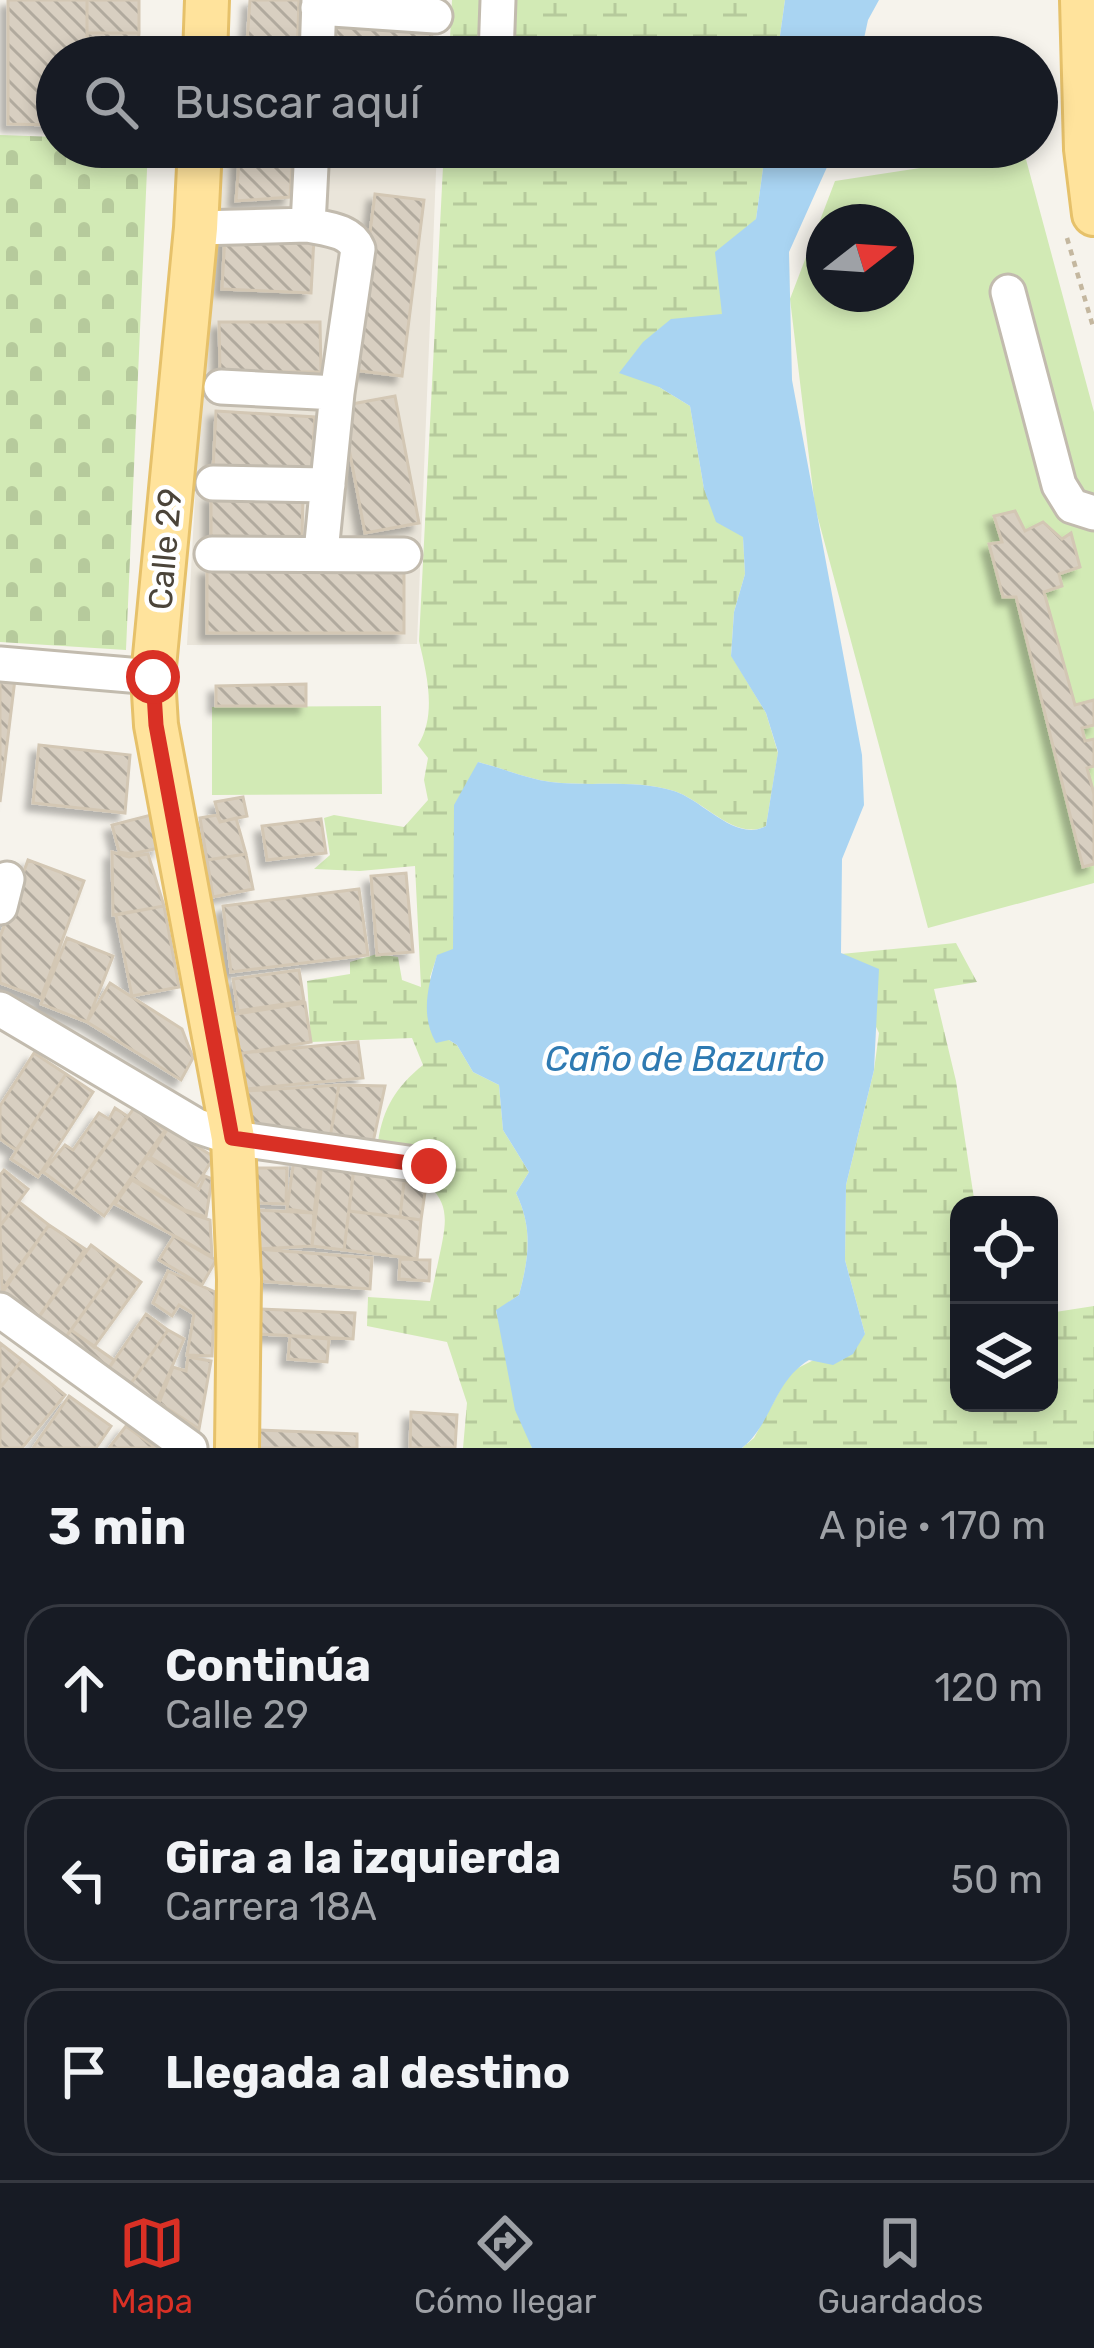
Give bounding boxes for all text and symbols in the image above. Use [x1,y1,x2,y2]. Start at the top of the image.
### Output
search box [36,36,1058,168]
icon: search [78,69,144,135]
text: Buscar aquí [174,76,421,129]
north arrow [806,204,914,312]
street label: Calle 29 [140,487,190,611]
route start [126,650,180,704]
water label: Caño de Bazurto [545,1037,825,1080]
route end [402,1139,456,1193]
map controls [950,1196,1058,1412]
button: locate [950,1196,1058,1304]
button: layers [950,1304,1058,1412]
text: 3 min [48,1496,187,1557]
text: A pie · 170 m [819,1503,1046,1549]
text: Continúa [165,1639,371,1692]
icon: ahead [51,1655,117,1721]
text: 120 m [934,1665,1043,1711]
text: Calle 29 [165,1692,309,1738]
text: Gira a la izquierda [165,1831,561,1884]
icon: left [51,1847,117,1913]
text: 50 m [951,1857,1043,1903]
text: Carrera 18A [165,1884,377,1930]
icon: arrive [51,2039,117,2105]
text: Llegada al destino [165,2046,570,2099]
tab: Mapa [111,2210,193,2321]
tab: Cómo llegar [414,2210,596,2321]
tab: Guardados [817,2210,983,2321]

